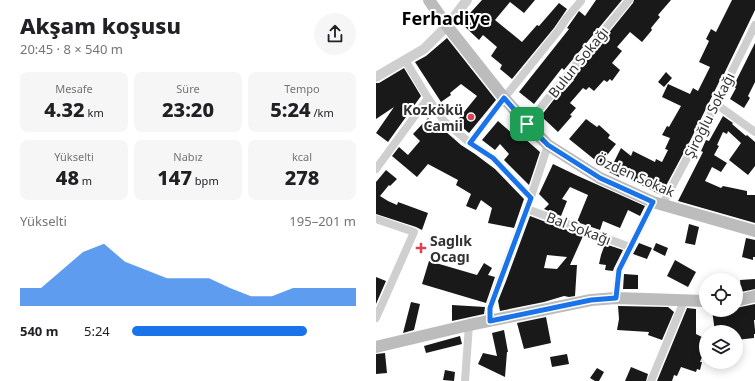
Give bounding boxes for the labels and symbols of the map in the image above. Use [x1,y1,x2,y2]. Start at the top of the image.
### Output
district label: Ferhadiye [402,6,490,30]
street label: Bulun Sokağı [544,23,612,101]
street label: Şiroğlu Sokağı [679,69,739,161]
place label: Kozkökü Camii [403,100,463,135]
pin [510,107,544,141]
marker: Kozkökü Camii [466,112,476,122]
street label: Özden Sokak [592,149,678,201]
street label: Bal Sokağı [544,207,614,249]
place label: Saglık Ocagı [430,231,472,266]
marker: Saglık Ocagı [415,242,427,254]

